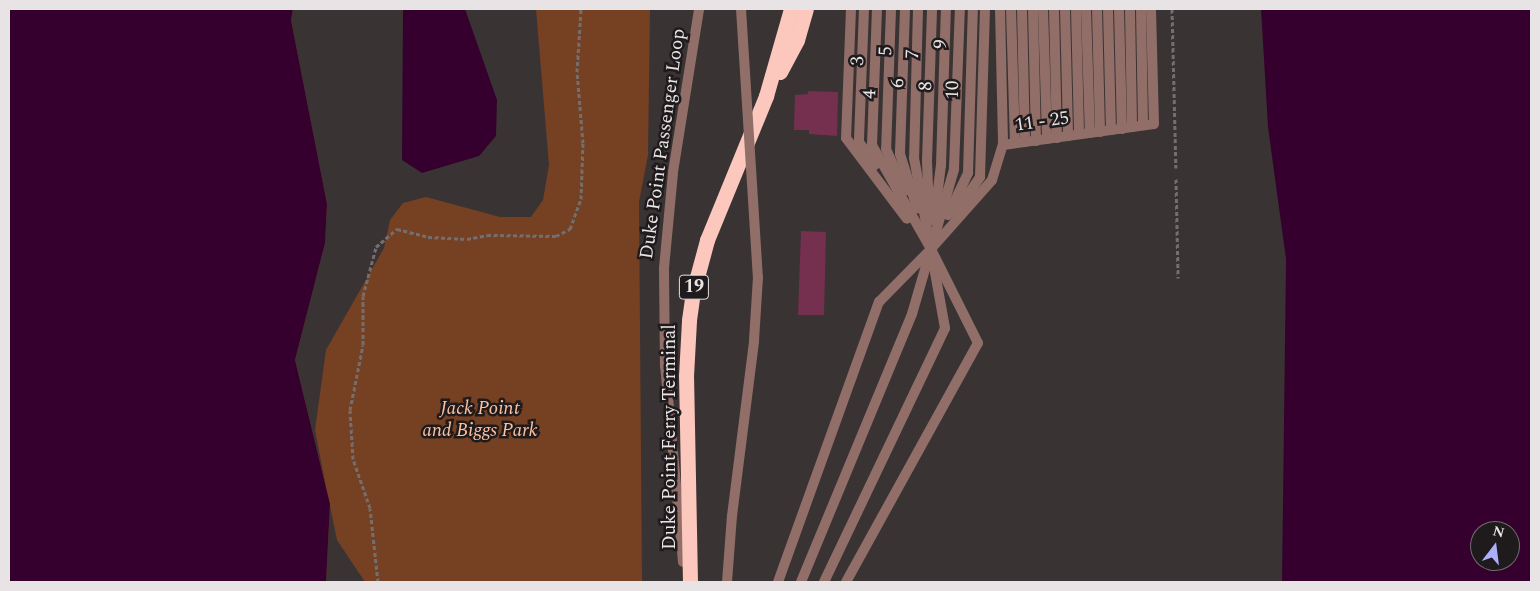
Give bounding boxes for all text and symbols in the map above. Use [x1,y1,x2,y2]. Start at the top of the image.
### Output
street label: Duke Point Passenger Loop [636,27,690,261]
street label: 9 [929,39,953,49]
street label: 5 [874,46,898,56]
street label: 7 [901,49,925,59]
street label: 3 [846,56,870,66]
street label: 6 [886,78,910,88]
street label: 10 [941,80,965,100]
street label: 8 [914,81,938,91]
street label: 4 [858,89,882,99]
street label: 11 - 25 [1013,107,1071,137]
road number: 19 [678,272,710,302]
street label: Duke Point Ferry Terminal [659,324,681,550]
park label: Jack Point and Biggs Park [422,398,538,442]
text: N [1491,520,1507,544]
north arrow [1470,521,1520,571]

